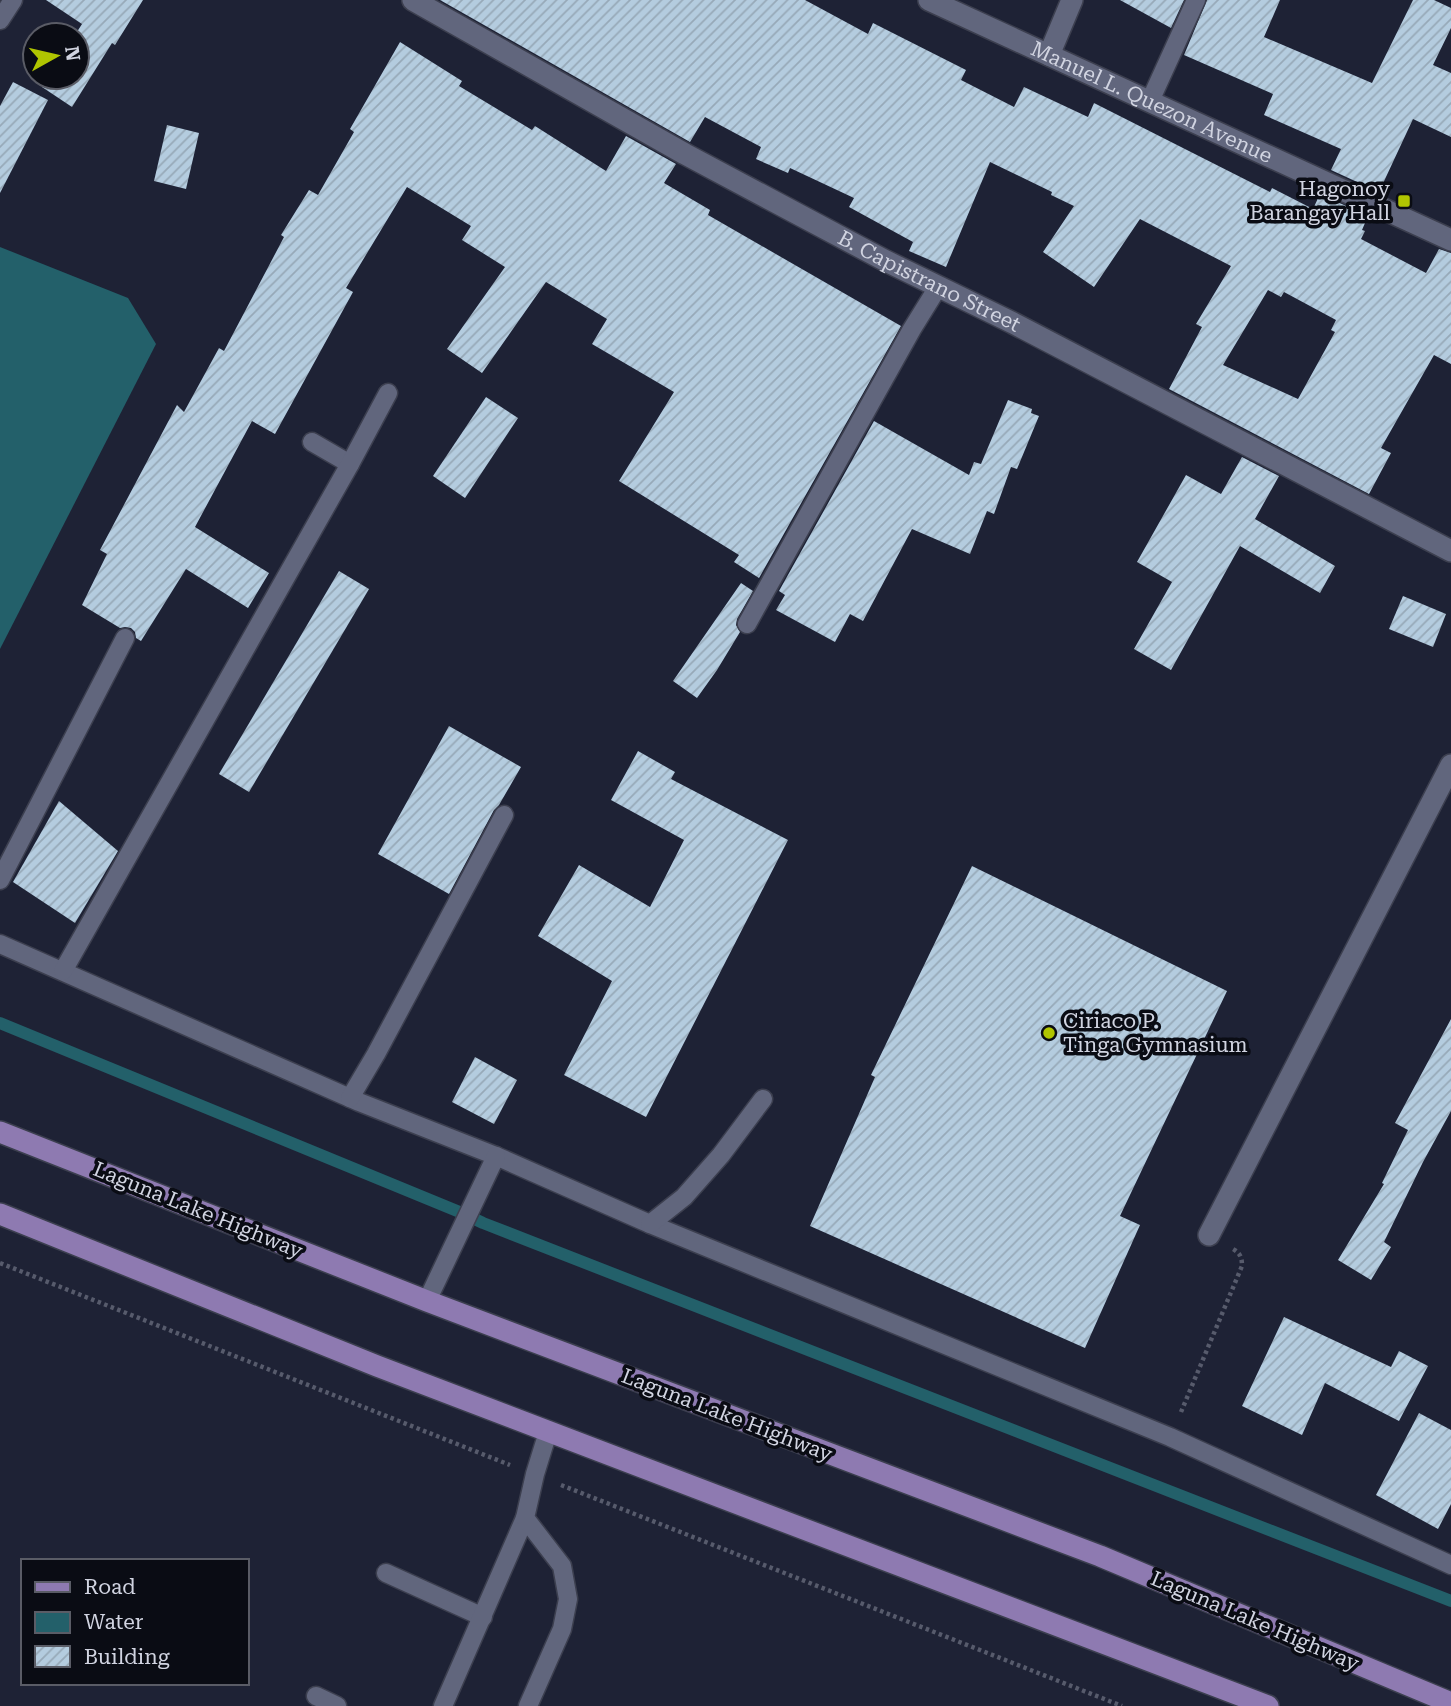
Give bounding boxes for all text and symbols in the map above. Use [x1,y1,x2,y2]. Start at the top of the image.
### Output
north arrow [21,21,91,91]
street label: Manuel L. Quezon Avenue [1027,37,1276,168]
text: N [60,45,85,63]
place label: Hagonoy Barangay Hall [1249,177,1391,225]
marker: Hagonoy Barangay Hall [1396,193,1412,209]
street label: B. Capistrano Street [834,226,1025,337]
place label: Ciriaco P. Tinga Gymnasium [1063,1009,1248,1057]
marker: Ciriaco P. Tinga Gymnasium [1041,1025,1057,1041]
street label: Laguna Lake Highway [90,1157,307,1263]
street label: Laguna Lake Highway [618,1364,836,1467]
legend [21,1559,248,1685]
street label: Laguna Lake Highway [1147,1566,1363,1676]
text: Road [84,1575,136,1599]
text: Water [84,1610,144,1634]
text: Building [84,1645,170,1669]

